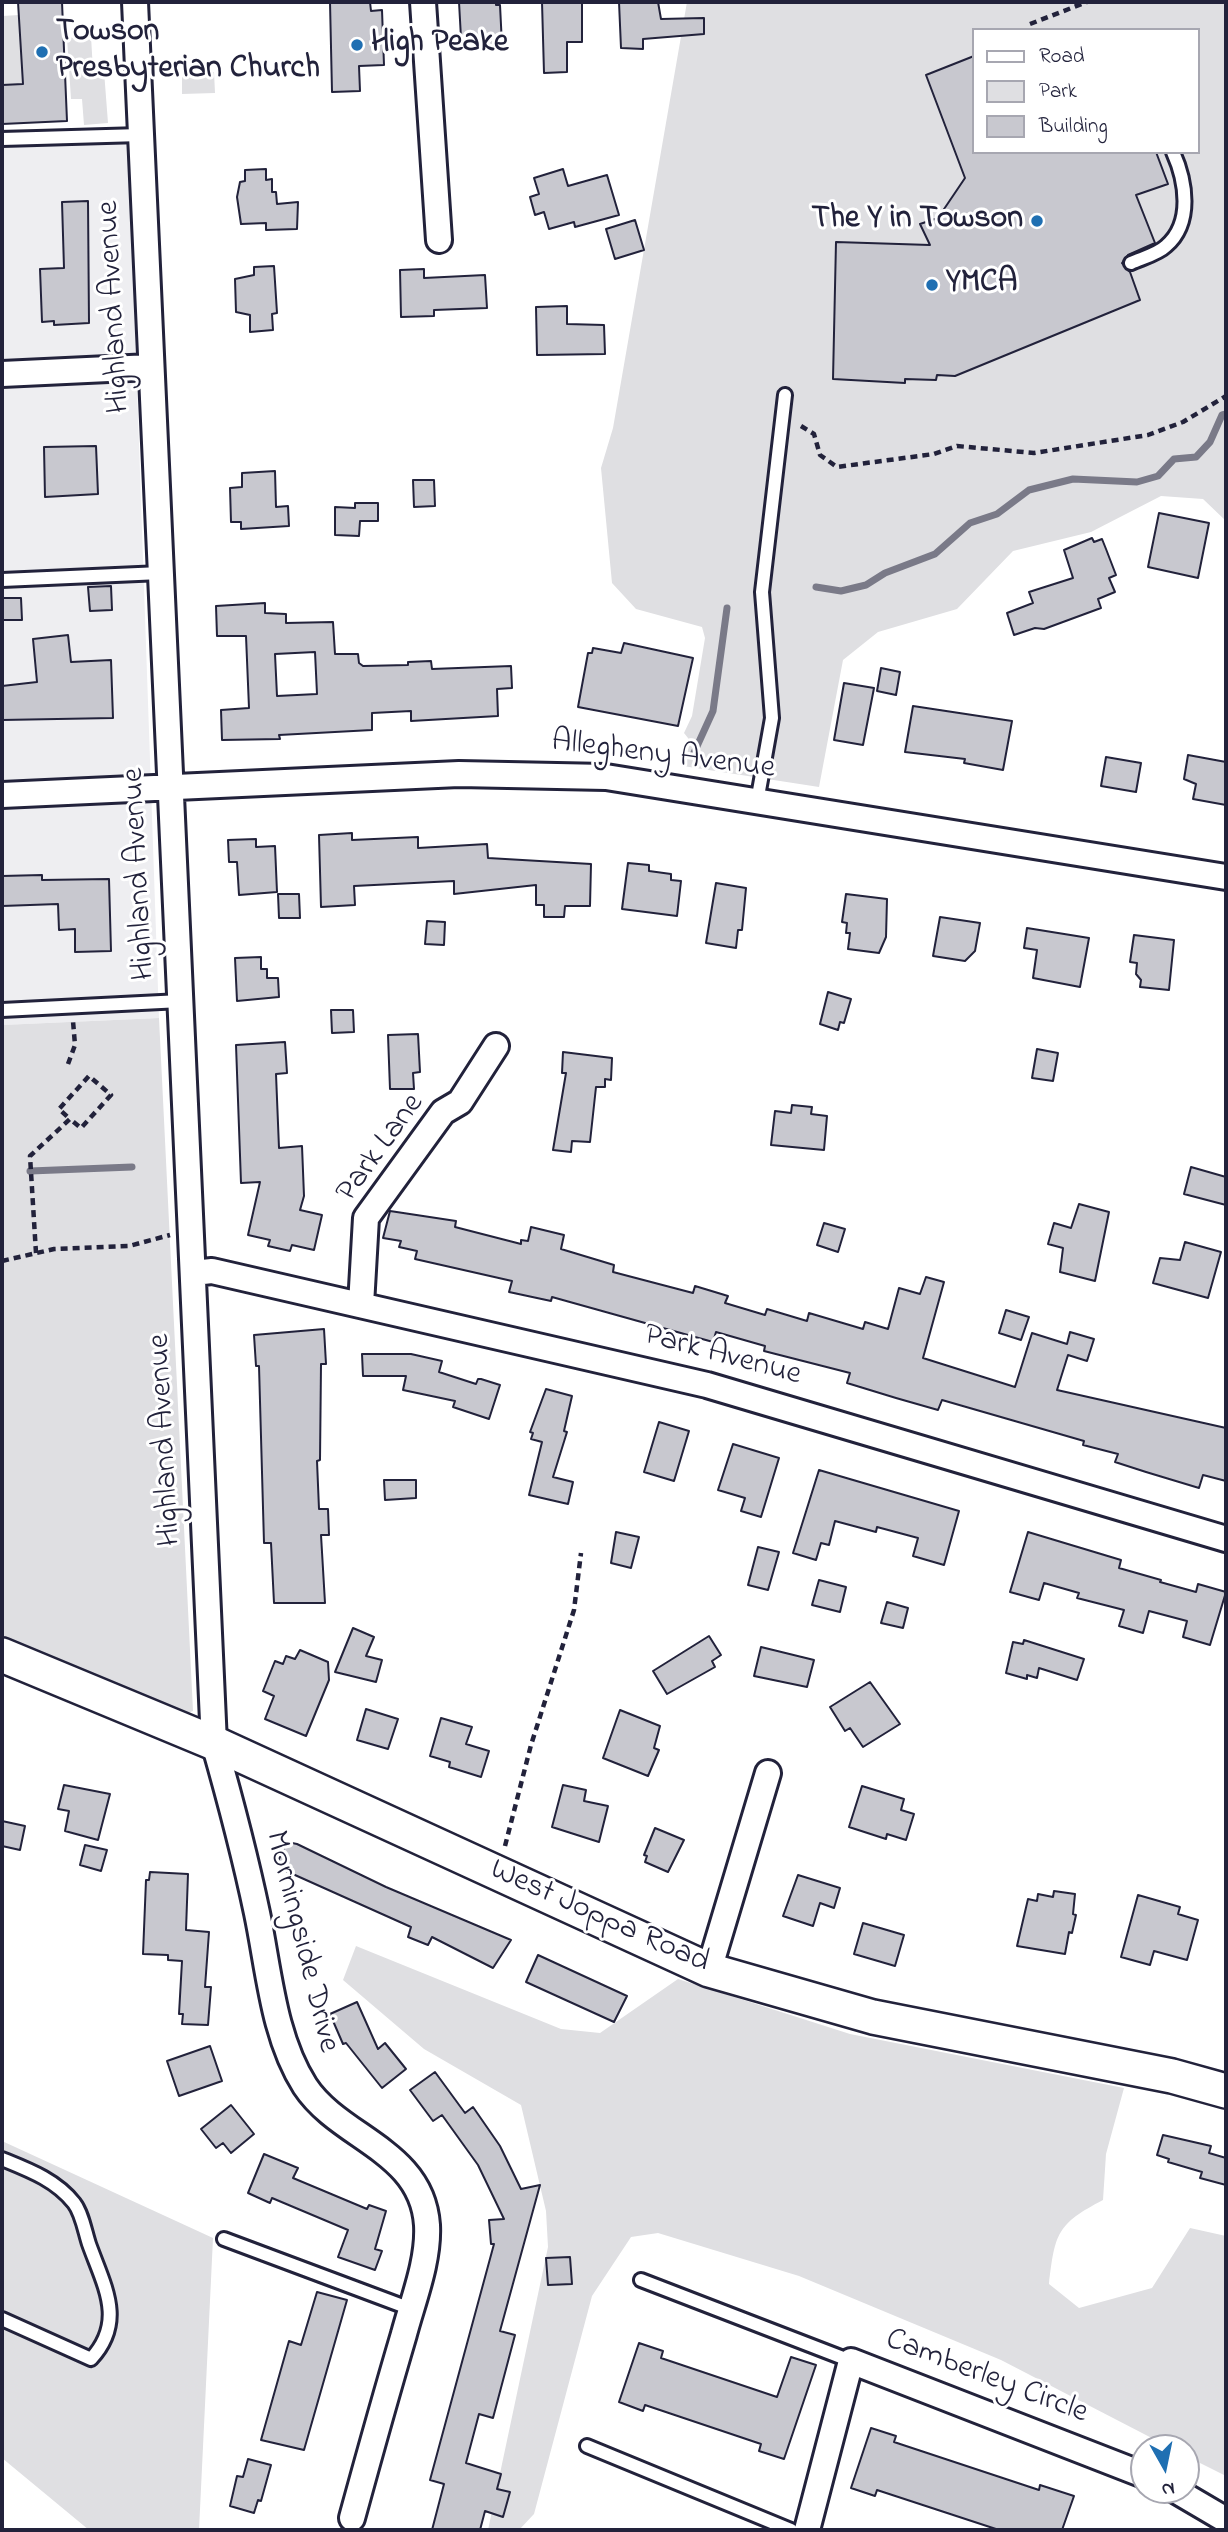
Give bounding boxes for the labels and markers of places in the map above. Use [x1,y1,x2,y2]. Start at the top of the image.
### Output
place label: Towson Presbyterian Church [56,15,320,90]
place label: High Peake [371,26,508,64]
marker: High Peake [349,37,365,53]
marker: Towson Presbyterian Church [34,44,50,60]
place label: The Y in Towson [812,202,1023,240]
marker: The Y in Towson [1029,213,1045,229]
place label: YMCA [946,266,1017,304]
marker: YMCA [924,277,940,293]

